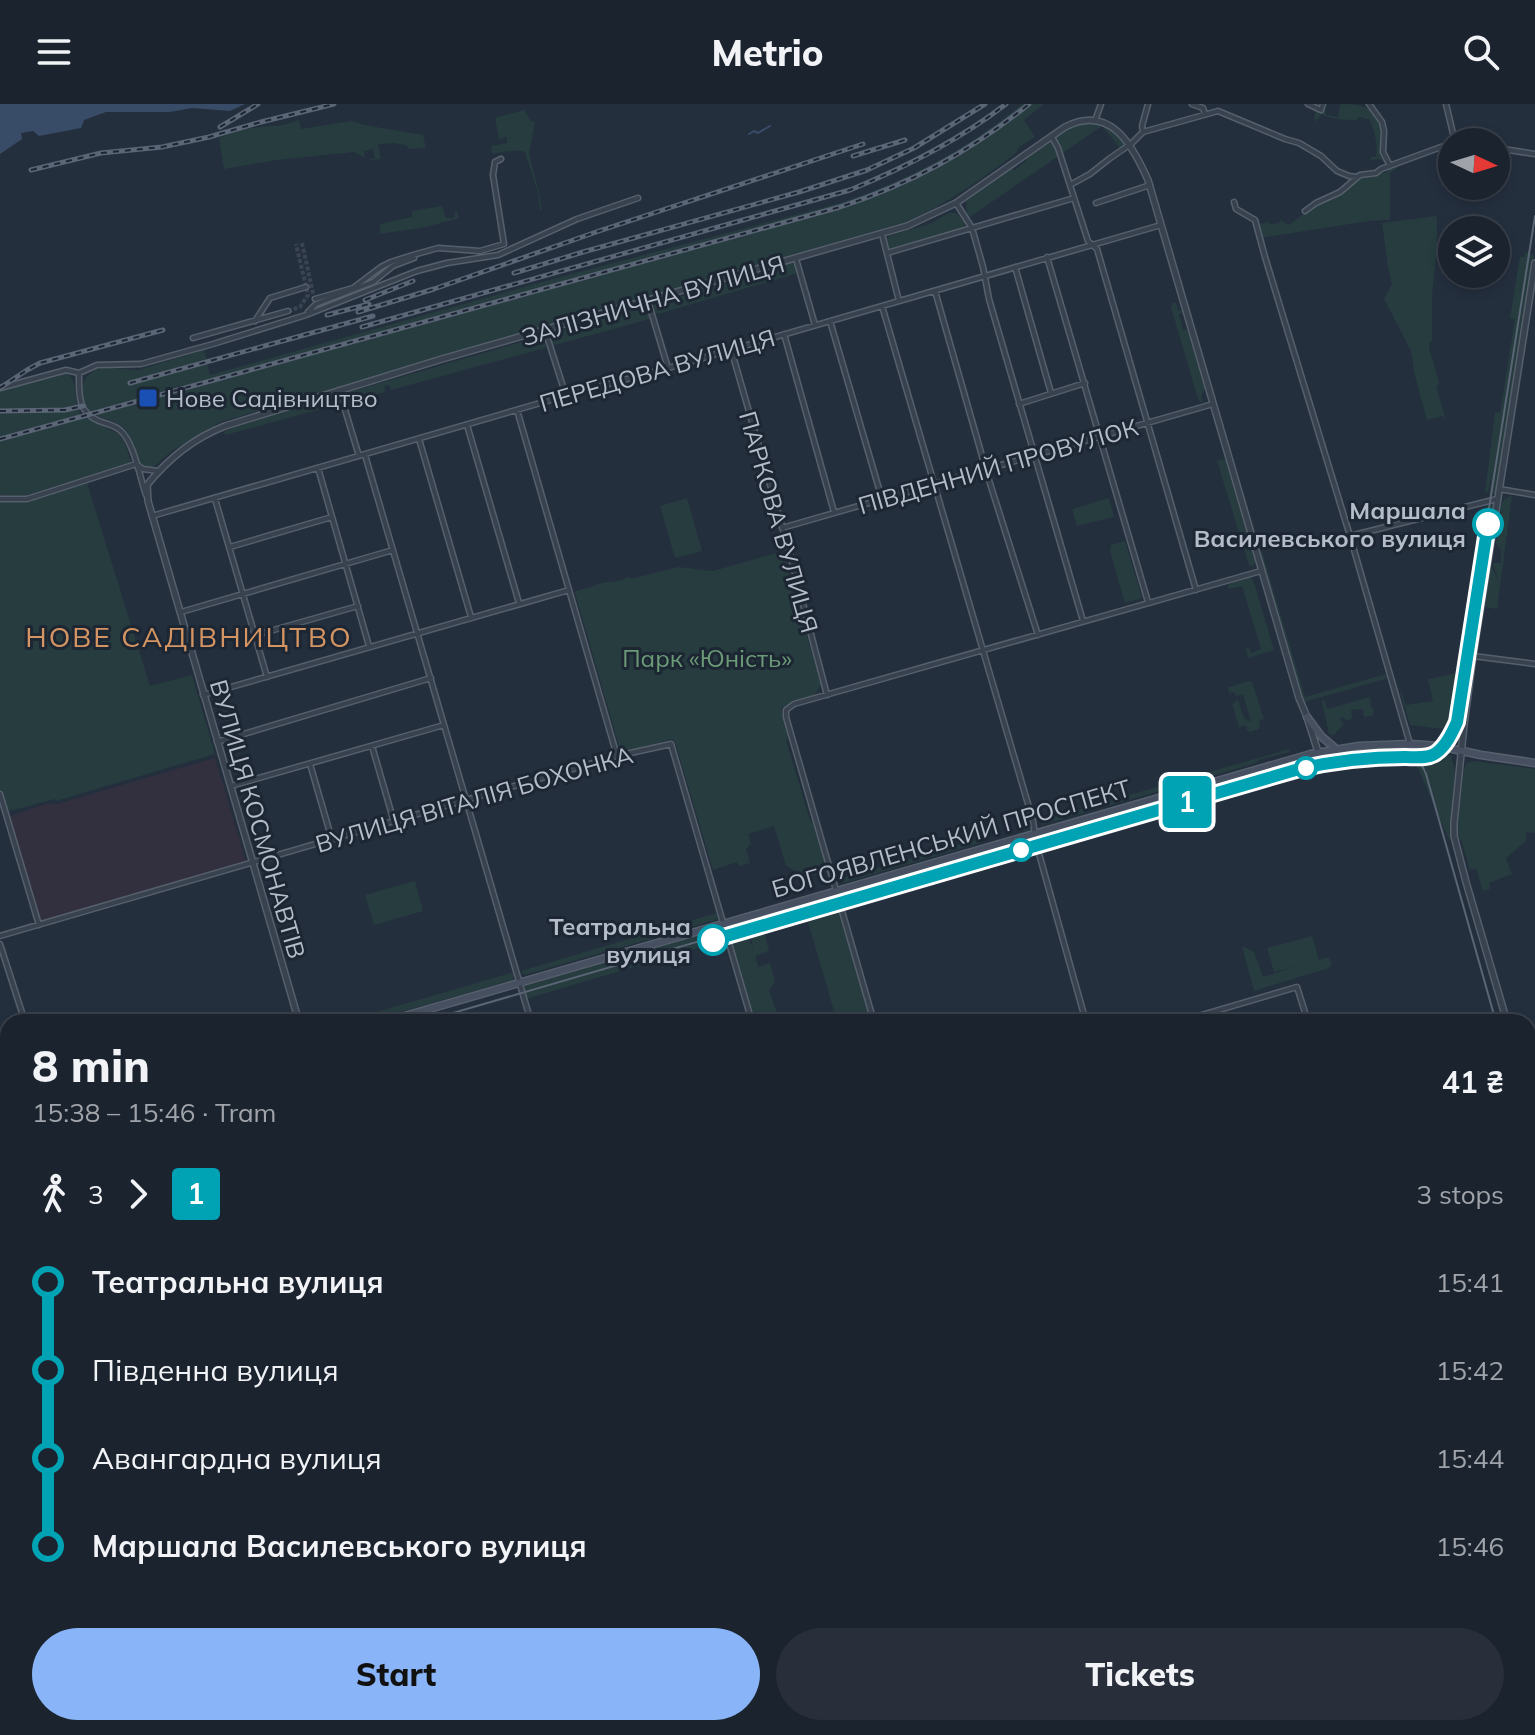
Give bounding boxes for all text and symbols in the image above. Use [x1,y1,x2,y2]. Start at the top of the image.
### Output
icon: menu [32,30,76,74]
text: Metrio [712,30,823,75]
icon: search [1459,30,1503,74]
north arrow [1438,128,1510,200]
map controls [1438,128,1510,288]
button: layers [1438,216,1510,288]
street label: ЗАЛІЗНИЧНА ВУЛИЦЯ [518,248,788,352]
street label: ПЕРЕДОВА ВУЛИЦЯ [536,322,778,418]
place label: Нове Садівництво [166,383,378,413]
marker: Нове Садівництво [137,387,159,409]
street label: ПАРКОВА ВУЛИЦЯ [733,408,825,636]
street label: ПІВДЕННИЙ ПРОВУЛОК [855,412,1142,520]
place label: Маршала Василевського вулиця [1194,495,1466,553]
marker: Маршала Василевського вулиця [1473,509,1503,539]
district label: НОВЕ САДІВНИЦТВО [25,619,353,654]
park label: Парк «Юність» [622,643,792,673]
street label: ВУЛИЦЯ КОСМОНАВТІВ [204,676,312,962]
street label: ВУЛИЦЯ ВІТАЛІЯ БОХОНКА [312,739,637,859]
unlabelled marker [1295,757,1317,779]
street label: БОГОЯВЛЕНСЬКИЙ ПРОСПЕКТ [768,772,1134,904]
line badge: 1 [1161,776,1213,828]
text: 1 [1179,784,1195,819]
unlabelled marker [1010,839,1032,861]
place label: Театральна вулиця [549,911,691,969]
marker: Театральна вулиця [698,925,728,955]
text: 8 min [32,1038,150,1093]
text: 41 ₴ [1442,1063,1504,1101]
text: 15:38 – 15:46 · Tram [32,1096,276,1129]
icon: walk [32,1172,76,1216]
icon: forward [116,1172,160,1216]
text: 1 [188,1176,204,1211]
text: 3 [88,1178,104,1211]
text: 3 stops [1417,1178,1504,1211]
text: Театральна вулиця [92,1263,384,1301]
text: 15:41 [1436,1266,1504,1299]
text: Південна вулиця [92,1351,339,1389]
text: 15:42 [1436,1354,1504,1387]
text: Авангардна вулиця [92,1439,382,1477]
text: 15:44 [1436,1442,1504,1475]
text: Маршала Василевського вулиця [92,1527,587,1565]
text: 15:46 [1436,1530,1504,1563]
button: Start [32,1628,760,1720]
button: Tickets [776,1628,1504,1720]

